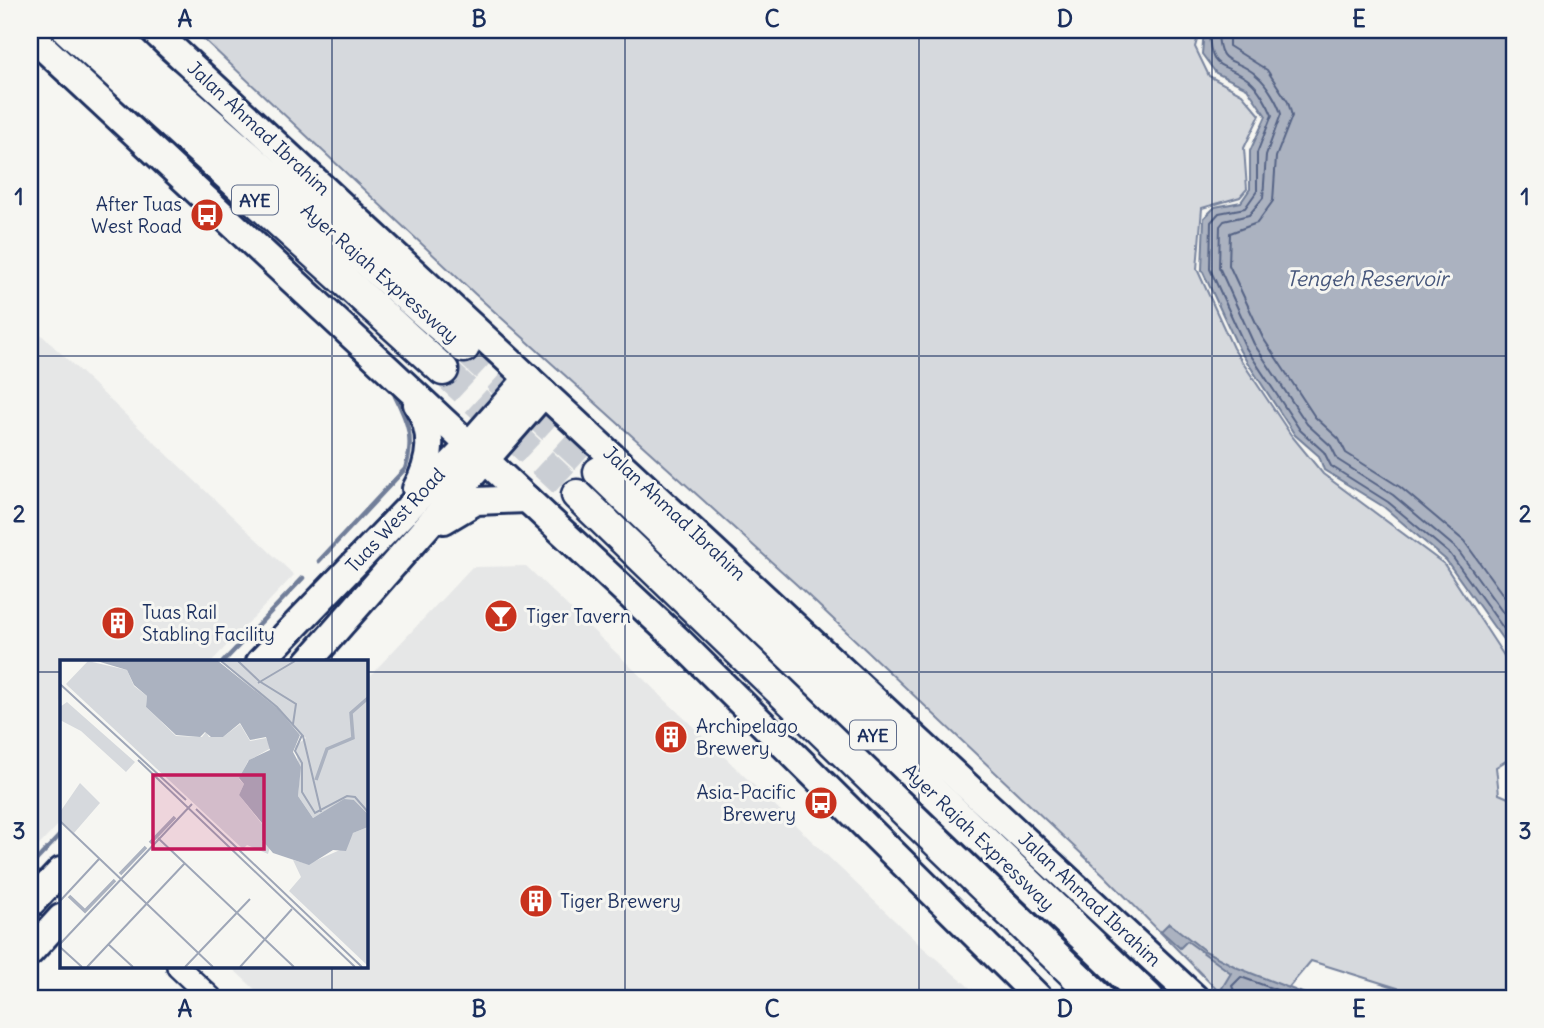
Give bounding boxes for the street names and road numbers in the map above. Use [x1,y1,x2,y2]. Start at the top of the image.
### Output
street label: Jalan Ahmad Ibrahim [183,56,335,200]
road number: AYE [232,186,278,215]
street label: Ayer Rajah Expressway [296,198,464,348]
street label: Jalan Ahmad Ibrahim [599,441,751,585]
street label: Tuas West Road [340,463,450,577]
road number: AYE [850,720,896,750]
street label: Ayer Rajah Expressway [898,758,1060,916]
street label: Jalan Ahmad Ibrahim [1014,827,1166,971]

